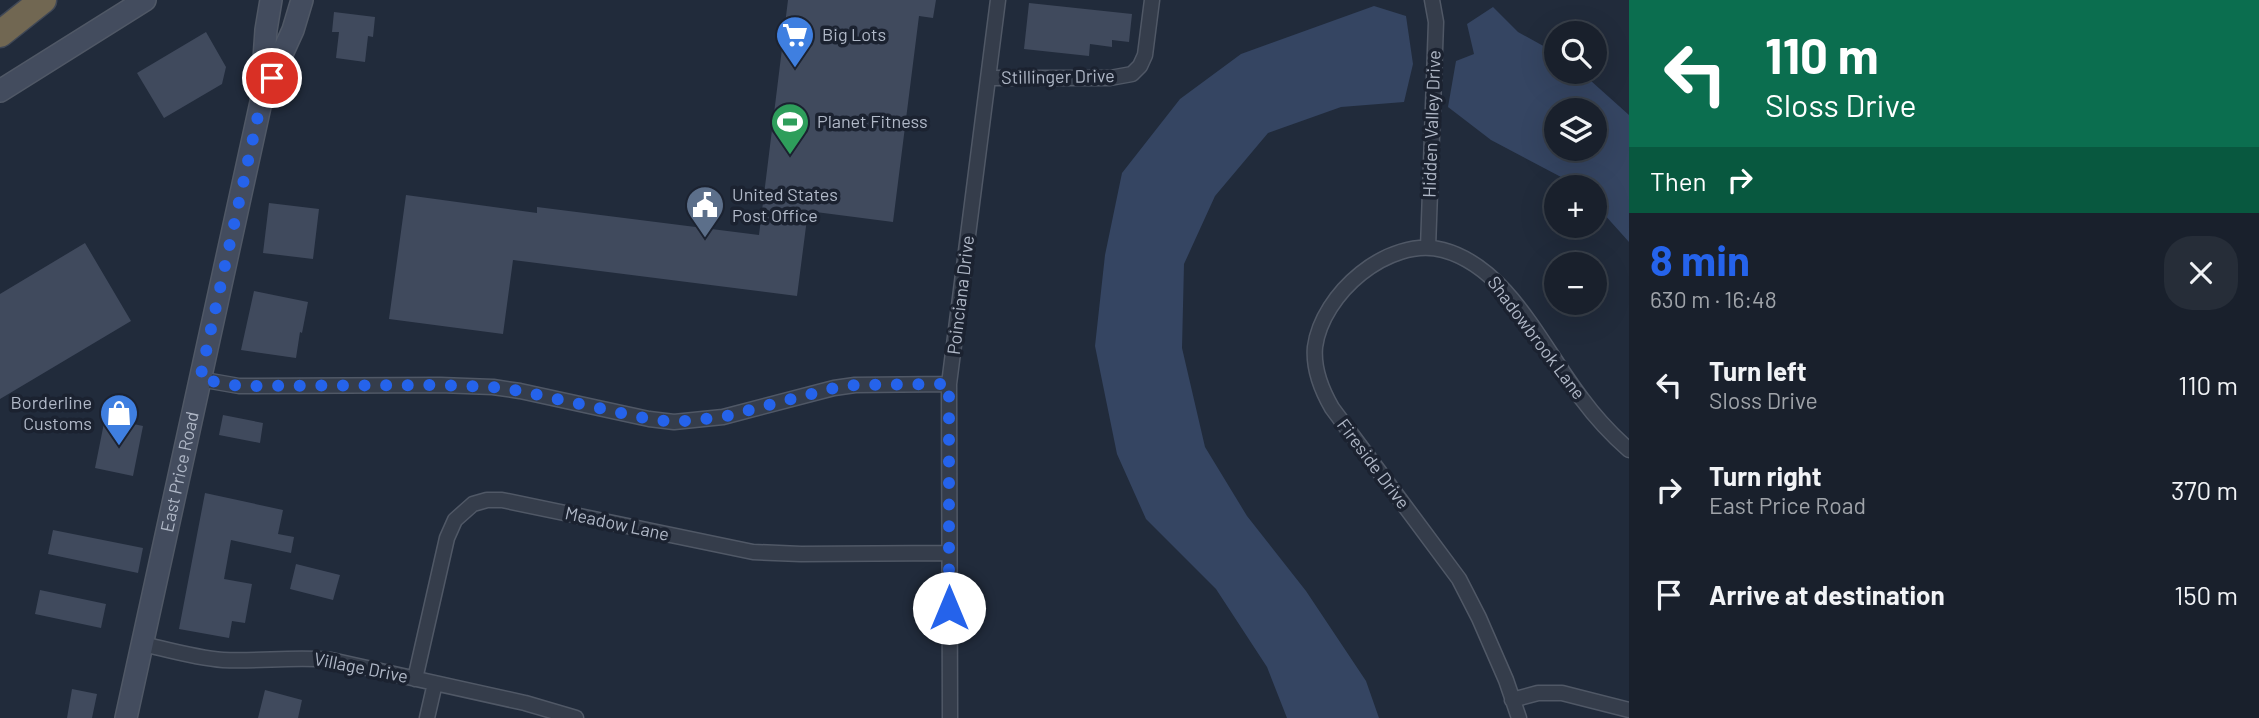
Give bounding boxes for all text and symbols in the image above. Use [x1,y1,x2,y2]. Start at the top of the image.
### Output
supermarket icon: Big Lots [774,14,816,69]
map controls [1544,21,1607,315]
button: search [1544,21,1607,84]
place label: Big Lots [822,23,886,45]
text: 110 m [1765,25,1879,84]
icon: left [1650,28,1741,119]
pin [242,48,302,108]
street label: Hidden Valley Drive [1417,50,1445,198]
icon: arrive [253,59,291,97]
street label: Stillinger Drive [1001,64,1115,88]
text: Sloss Drive [1765,85,1917,123]
button: layers [1544,98,1607,161]
sports icon: Planet Fitness [769,101,811,156]
place label: Planet Fitness [817,110,928,132]
icon: right [1721,161,1759,199]
text: Then [1650,165,1707,196]
button: + [1544,175,1607,238]
place label: United States Post Office [732,183,838,226]
public building icon: United States Post Office [684,184,726,239]
street label: Poinciana Drive [942,234,978,356]
text: 8 min [1650,234,1750,284]
button: close [2164,236,2238,310]
button: − [1544,252,1607,315]
street label: Shadowbrook Lane [1483,271,1590,403]
text: 630 m · 16:48 [1650,285,1777,313]
text: Turn left [1709,355,1807,386]
icon: left [1650,366,1688,404]
text: 110 m [2178,369,2238,400]
text: Sloss Drive [1709,386,1818,414]
place label: Borderline Customs [11,391,92,434]
shop icon: Borderline Customs [98,392,140,447]
street label: East Price Road [155,409,203,534]
street label: Fireside Drive [1333,414,1415,513]
text: Turn right [1709,460,1822,491]
icon: right [1650,471,1688,509]
text: 370 m [2171,474,2238,505]
text: East Price Road [1709,491,1866,519]
street label: Meadow Lane [563,501,671,545]
position arrow [912,571,986,645]
icon: arrive [1650,576,1688,614]
text: Arrive at destination [1709,579,1945,610]
text: 150 m [2174,579,2238,610]
street label: Village Drive [312,647,410,687]

